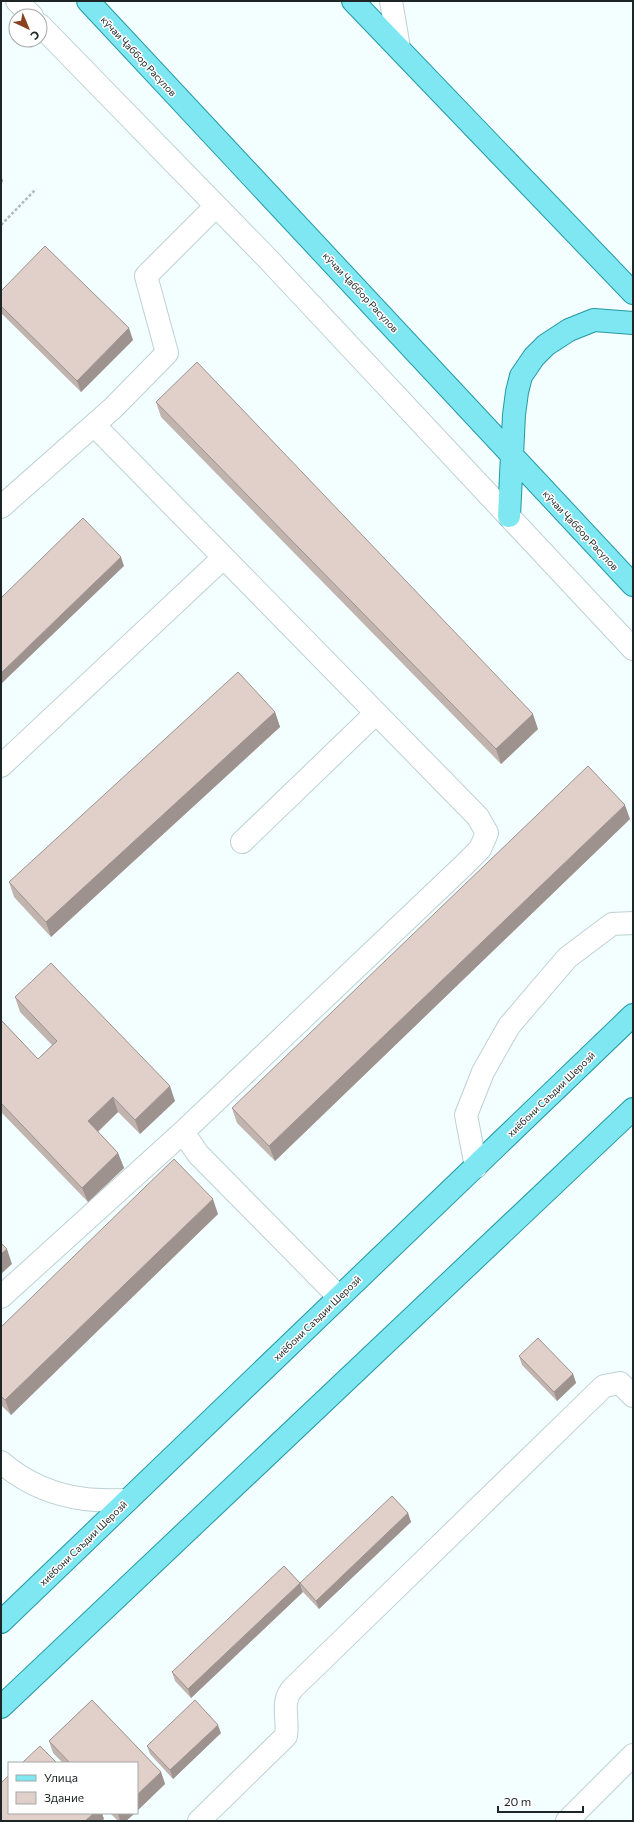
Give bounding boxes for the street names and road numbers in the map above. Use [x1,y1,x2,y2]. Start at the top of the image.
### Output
street label: кӯчаи Ҷаббор Расулов [99,13,179,99]
street label: кӯчаи Ҷаббор Расулов [321,249,401,335]
street label: кӯчаи Ҷаббор Расулов [541,487,621,573]
street label: хиёбони Саъдии Шерозӣ [505,1049,597,1139]
street label: хиёбони Саъдии Шерозӣ [271,1273,363,1363]
street label: хиёбони Саъдии Шерозӣ [37,1498,129,1588]

